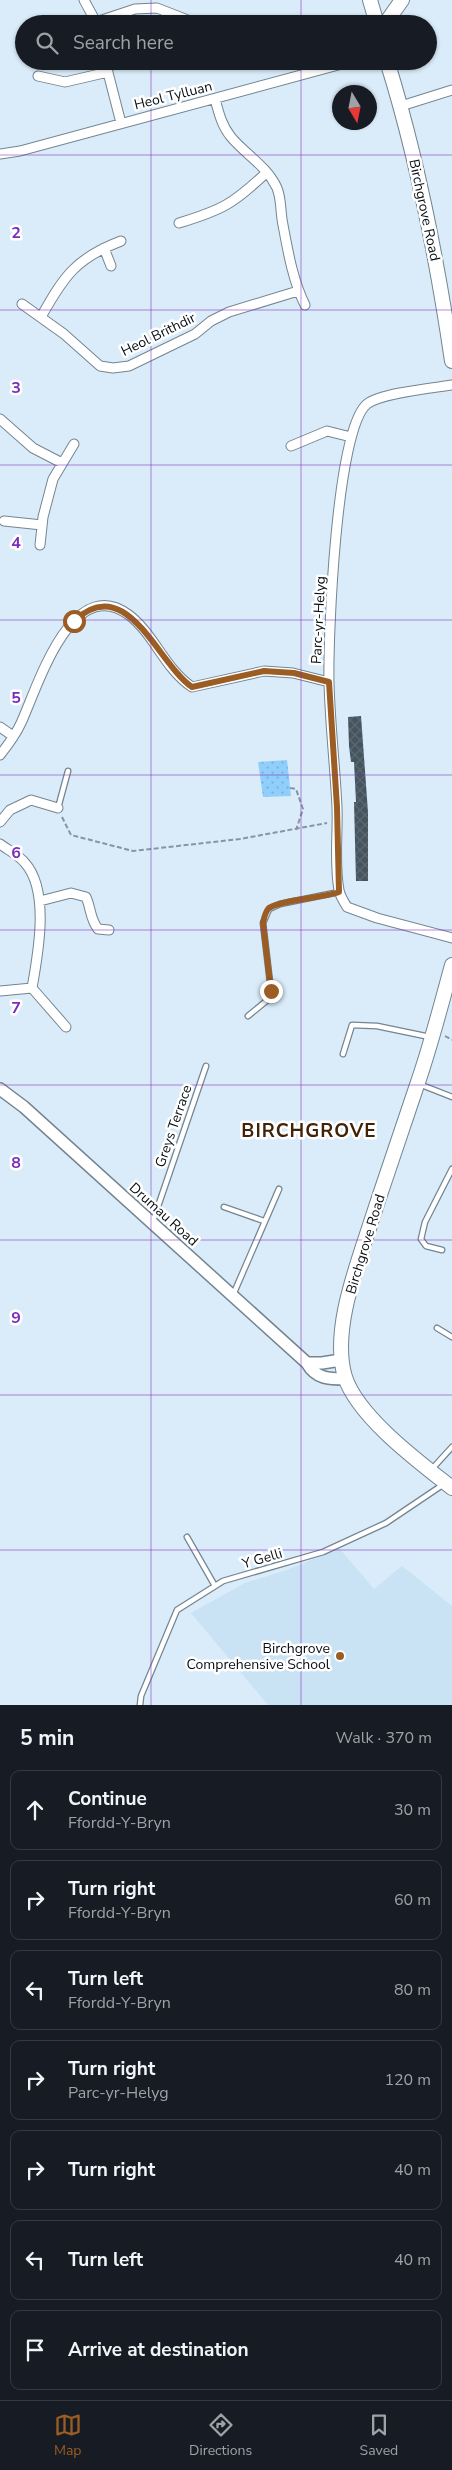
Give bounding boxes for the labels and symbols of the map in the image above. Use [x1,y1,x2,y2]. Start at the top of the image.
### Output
street label: Heol Tylluan [132,77,214,114]
north arrow [332,85,377,130]
street label: Birchgrove Road [404,157,445,263]
text: 2 [11,222,21,244]
street label: Heol Brithdir [118,308,199,361]
text: 3 [11,377,21,399]
text: 4 [11,532,21,554]
street label: Parc-yr-Helyg [307,576,330,665]
route start [63,610,86,633]
text: 5 [11,687,21,709]
text: 6 [11,842,21,864]
route end [260,980,283,1003]
text: 7 [11,997,21,1019]
street label: Greys Terrace [151,1083,196,1170]
district label: BIRCHGROVE [241,1118,377,1144]
text: 8 [11,1152,21,1174]
street label: Drumau Road [125,1178,202,1250]
street label: Birchgrove Road [341,1192,390,1296]
text: 9 [11,1307,21,1329]
street label: Y Gelli [239,1544,285,1574]
place label: Birchgrove Comprehensive School [187,1639,331,1674]
marker: Birchgrove Comprehensive School [334,1650,346,1662]

